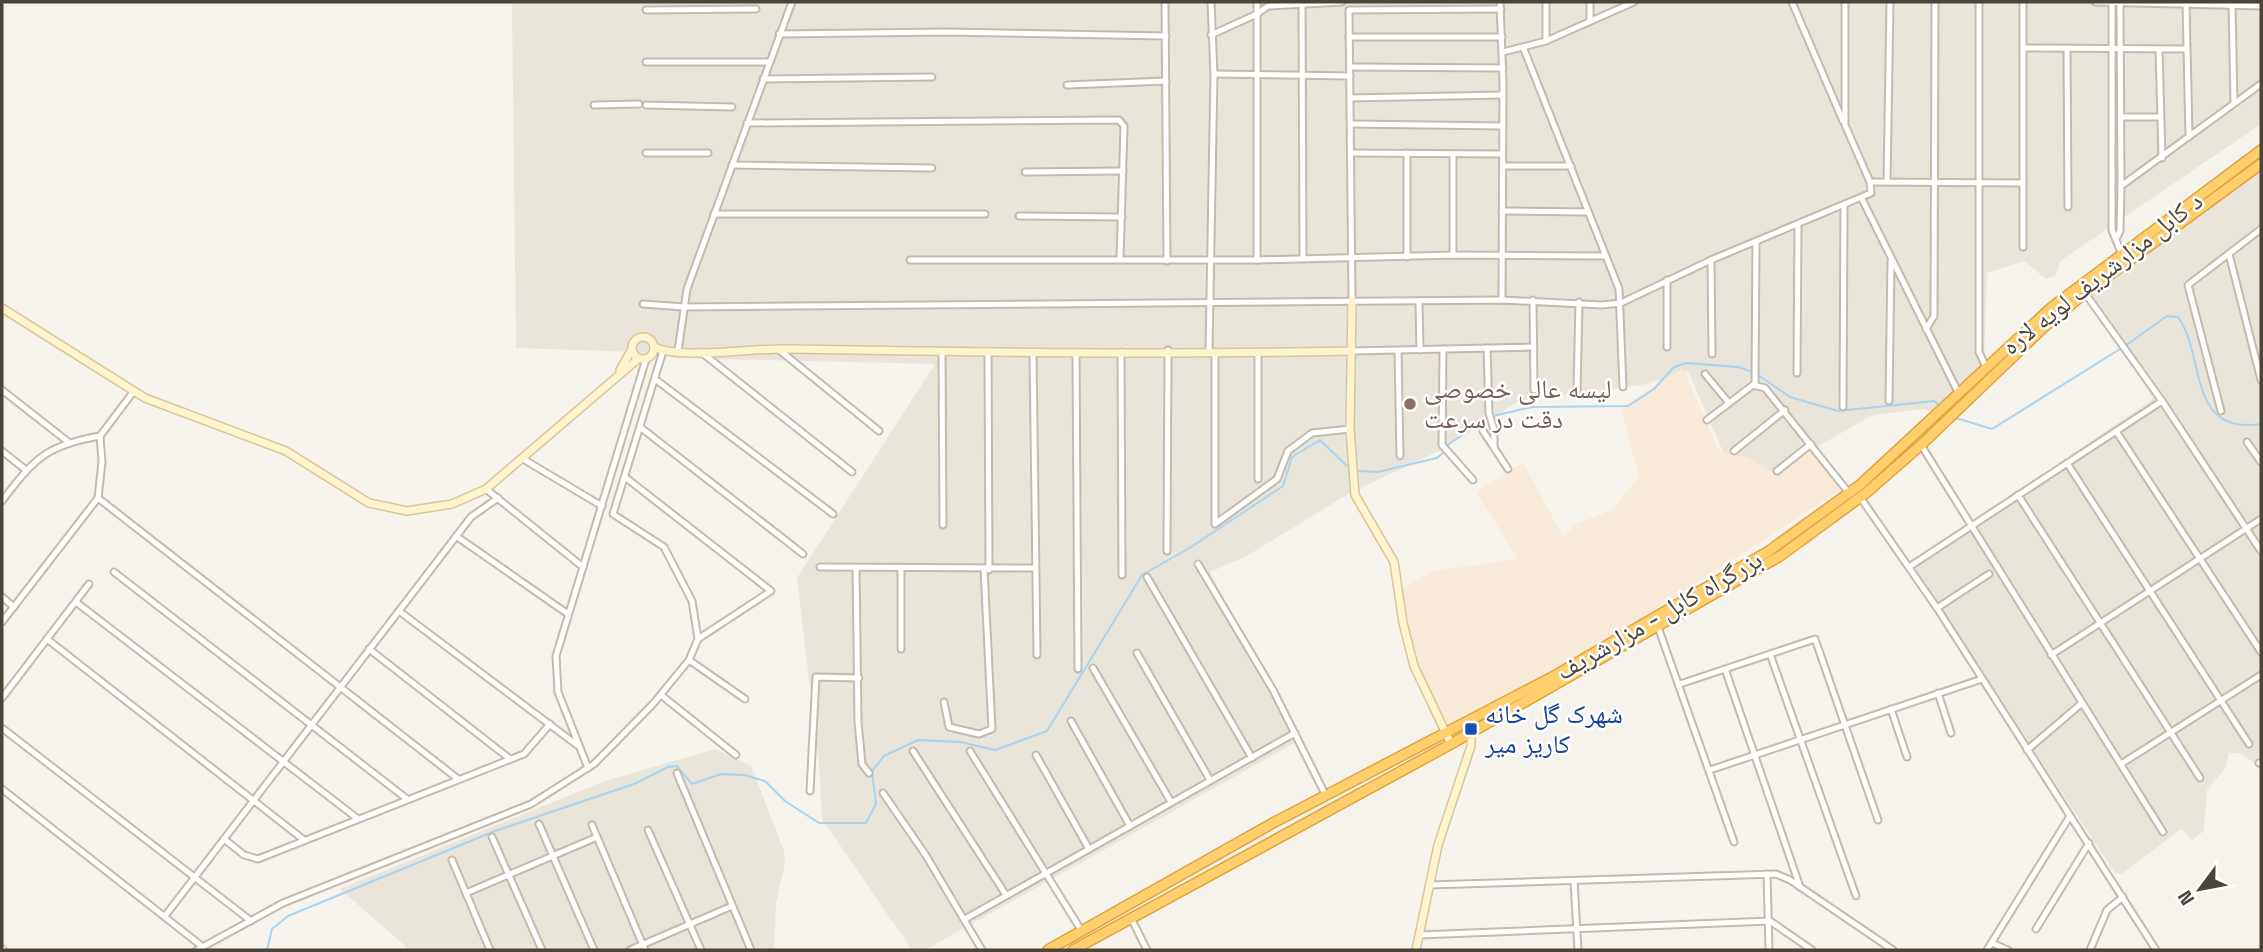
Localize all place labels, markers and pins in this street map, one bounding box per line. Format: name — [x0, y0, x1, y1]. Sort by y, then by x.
place label: لیسه عالی خصوصی دقت در سرعت — [1424, 372, 1612, 436]
marker: لیسه عالی خصوصی دقت در سرعت — [1402, 396, 1418, 412]
place label: شهرک گل خانه کاریز میر — [1484, 697, 1623, 761]
marker: شهرک گل خانه کاریز میر — [1463, 721, 1479, 737]

